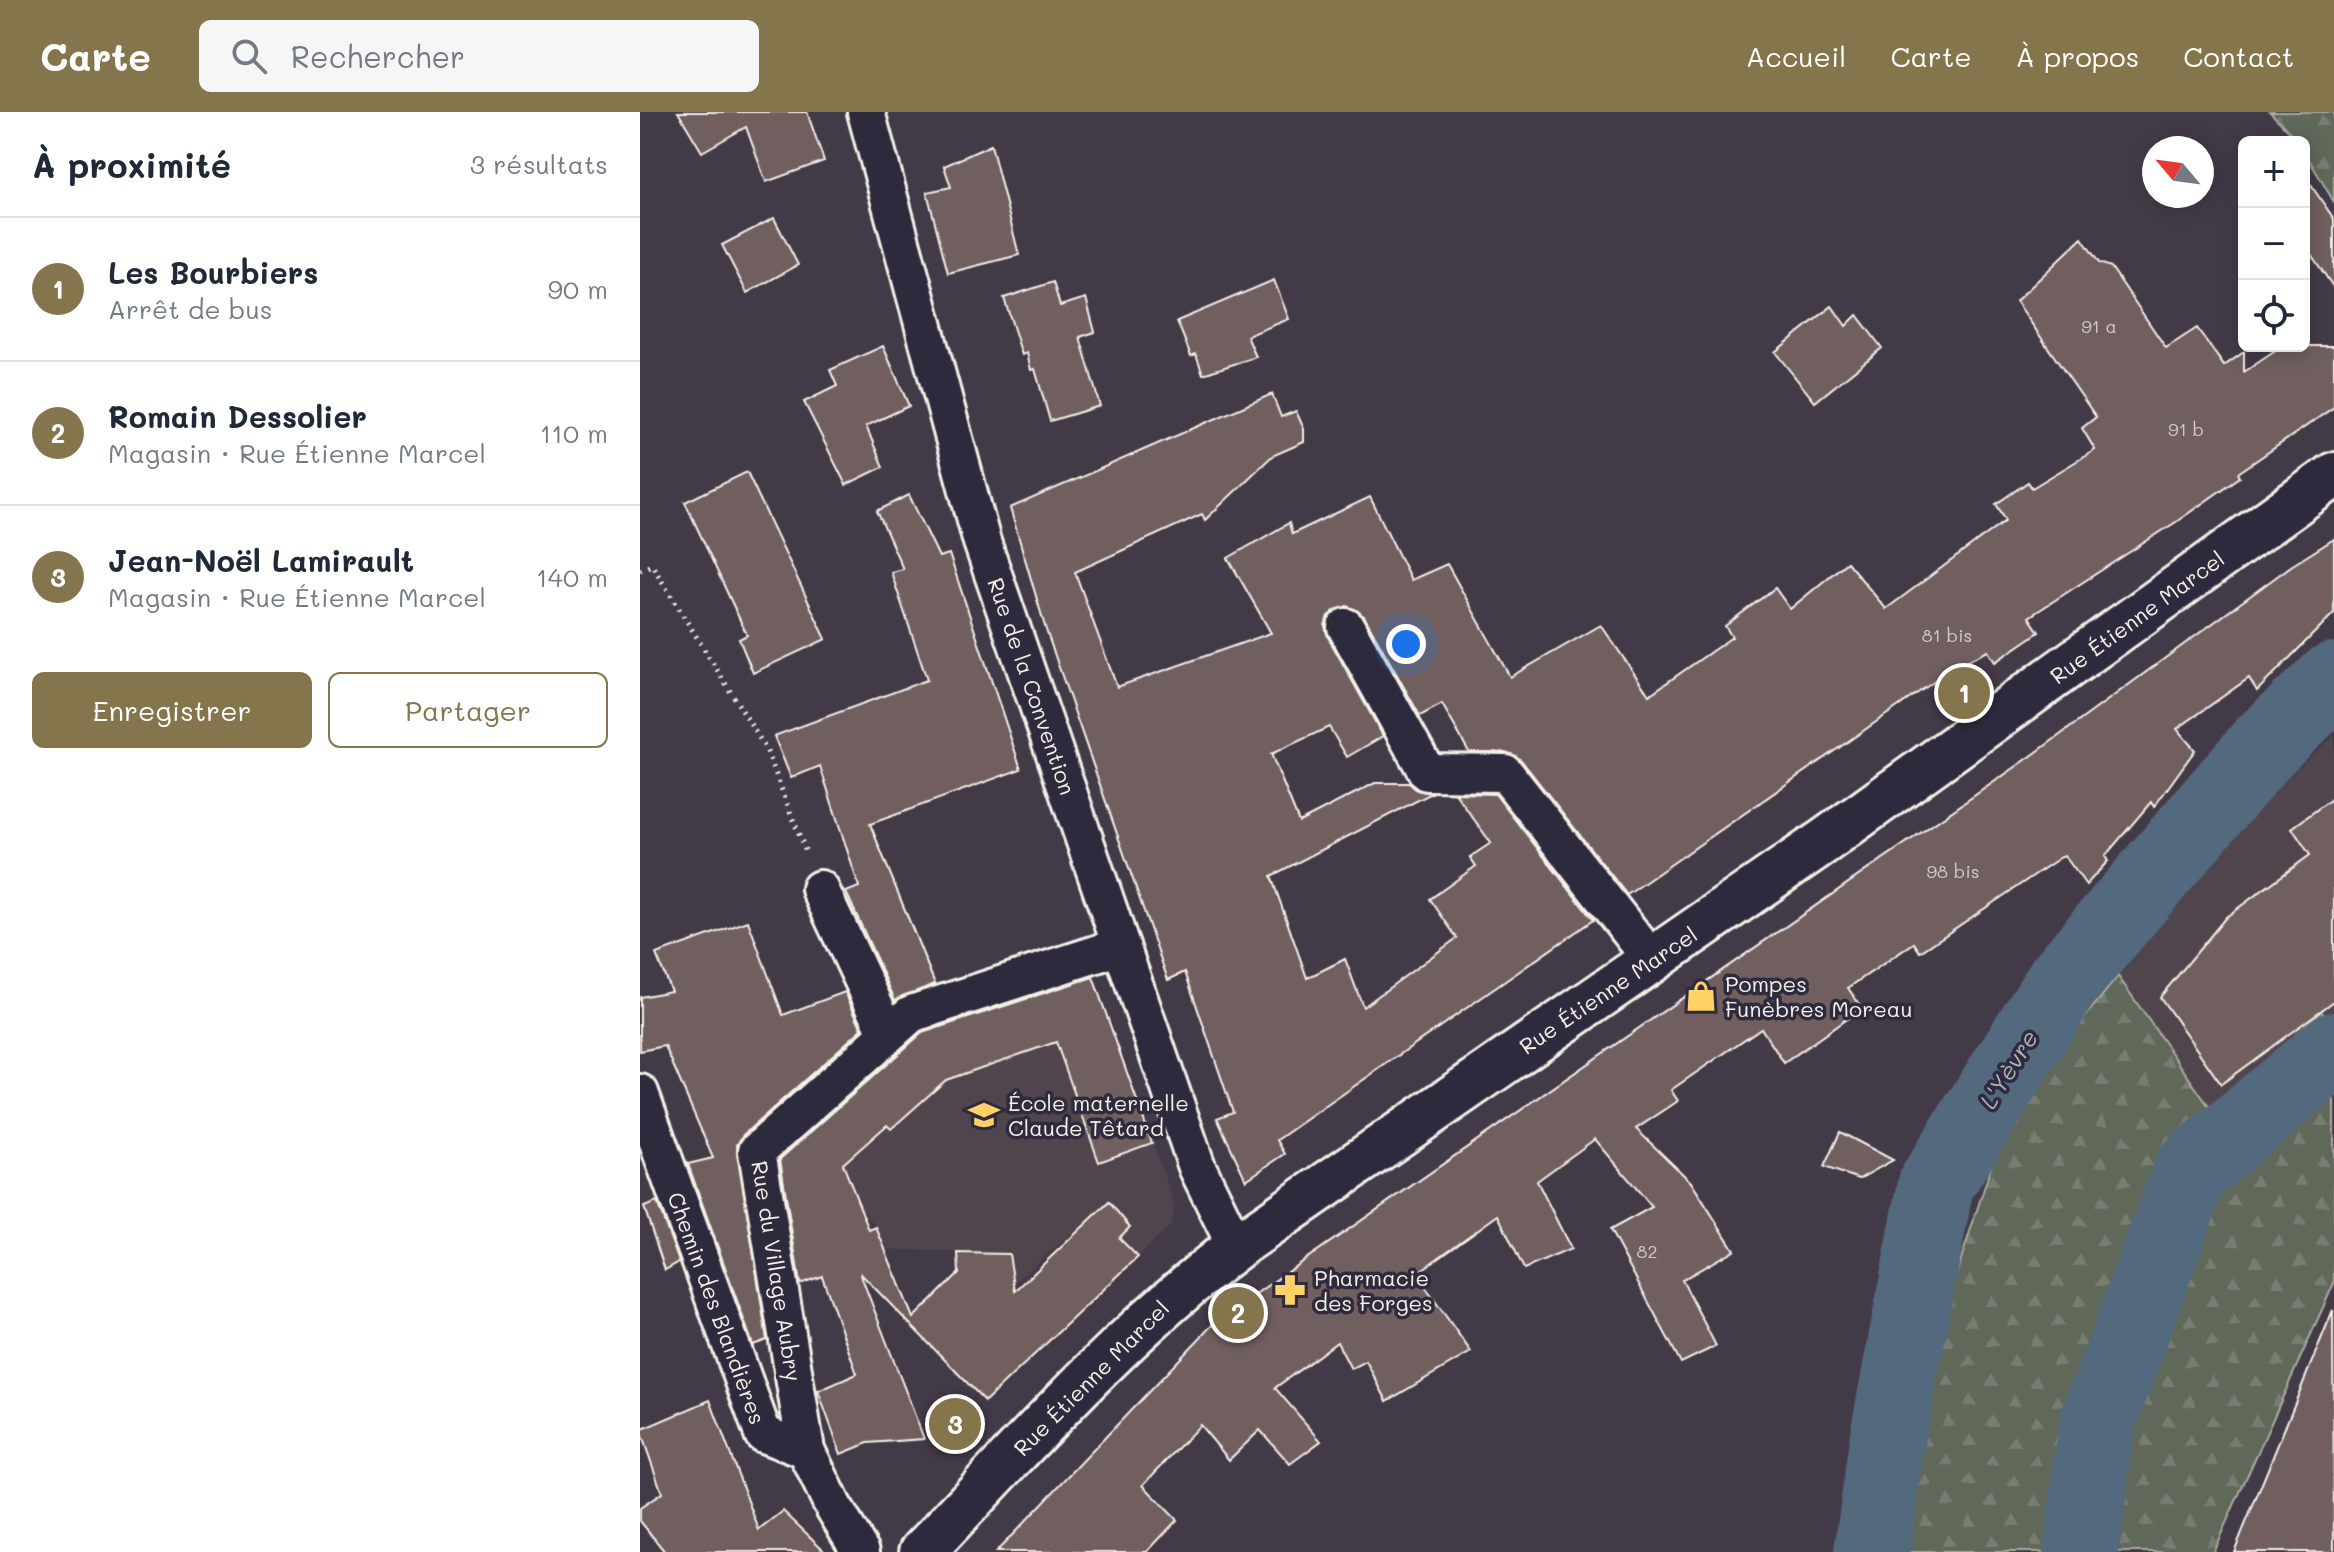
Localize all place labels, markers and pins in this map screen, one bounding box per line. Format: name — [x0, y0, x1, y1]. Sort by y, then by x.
pin: 1 — [1938, 663, 1990, 723]
place label: Pompes Funèbres Moreau — [1725, 969, 1913, 1023]
shop icon: Pompes Funèbres Moreau — [1684, 979, 1718, 1013]
place label: École maternelle Claude Têtard — [1008, 1088, 1189, 1142]
school or university icon: École maternelle Claude Têtard — [967, 1098, 1001, 1132]
place label: Pharmacie des Forges — [1314, 1263, 1433, 1317]
pharmacy icon: Pharmacie des Forges — [1273, 1273, 1307, 1307]
pin: 2 — [1212, 1283, 1264, 1343]
pin: 3 — [929, 1394, 981, 1454]

